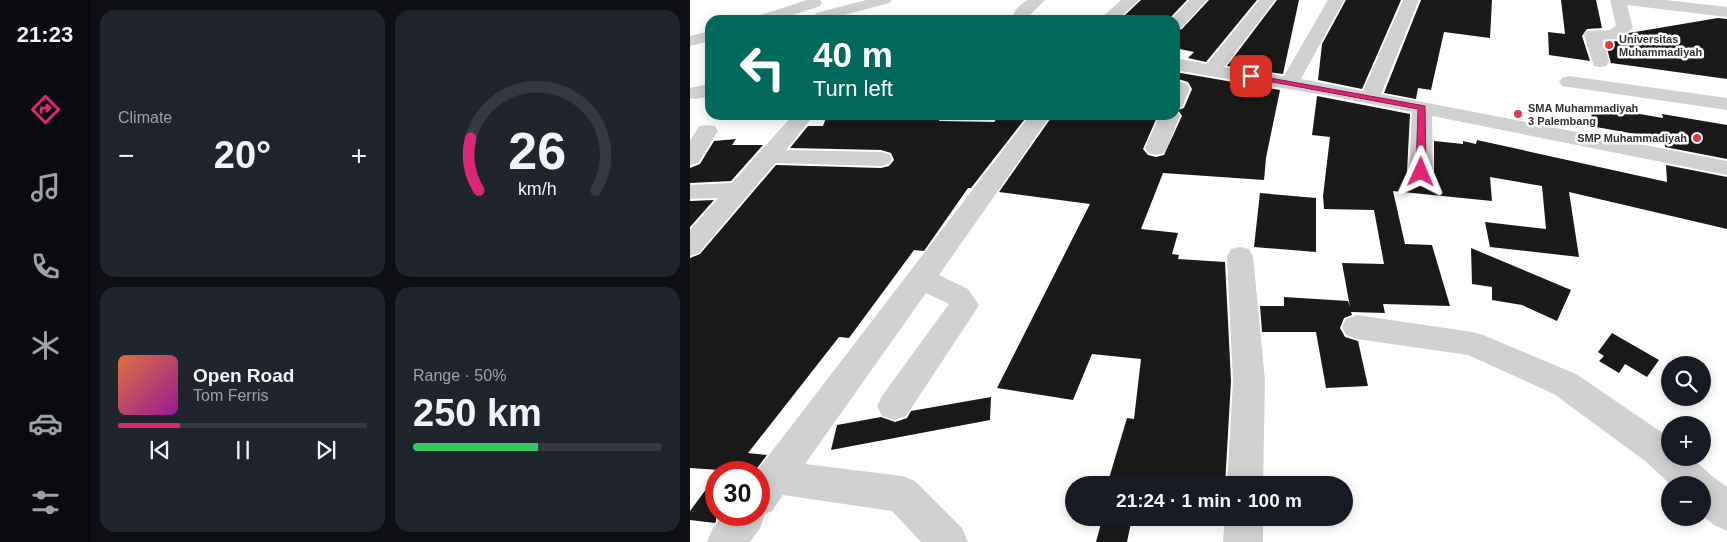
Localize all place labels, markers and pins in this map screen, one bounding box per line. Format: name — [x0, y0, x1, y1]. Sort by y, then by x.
place label: Universitas Muhammadiyah — [1619, 33, 1702, 58]
marker: Universitas Muhammadiyah — [1603, 39, 1615, 51]
pin — [1230, 55, 1272, 97]
place label: SMA Muhammadiyah 3 Palembang — [1528, 102, 1639, 127]
marker: SMA Muhammadiyah 3 Palembang — [1512, 108, 1524, 120]
place label: SMP Muhammadiyah — [1577, 132, 1687, 144]
marker: SMP Muhammadiyah — [1691, 132, 1703, 144]

